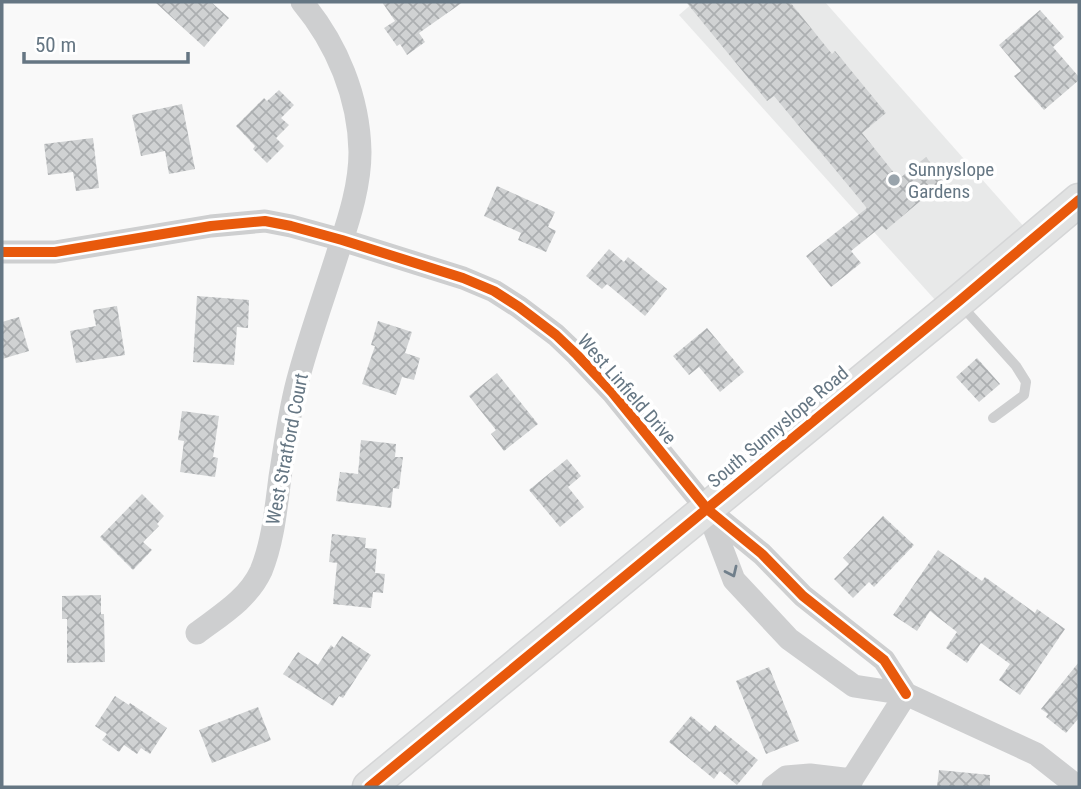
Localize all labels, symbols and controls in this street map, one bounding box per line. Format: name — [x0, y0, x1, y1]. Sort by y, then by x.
scale bar — [24, 21, 189, 65]
text: 50 m — [35, 33, 76, 57]
place label: Sunnyslope Gardens — [908, 158, 994, 203]
marker: Sunnyslope Gardens — [886, 172, 902, 188]
street label: West Linfield Drive — [573, 329, 681, 449]
street label: South Sunnyslope Road — [703, 361, 853, 493]
street label: West Stratford Court — [261, 371, 313, 527]
one-way arrow — [723, 565, 737, 577]

